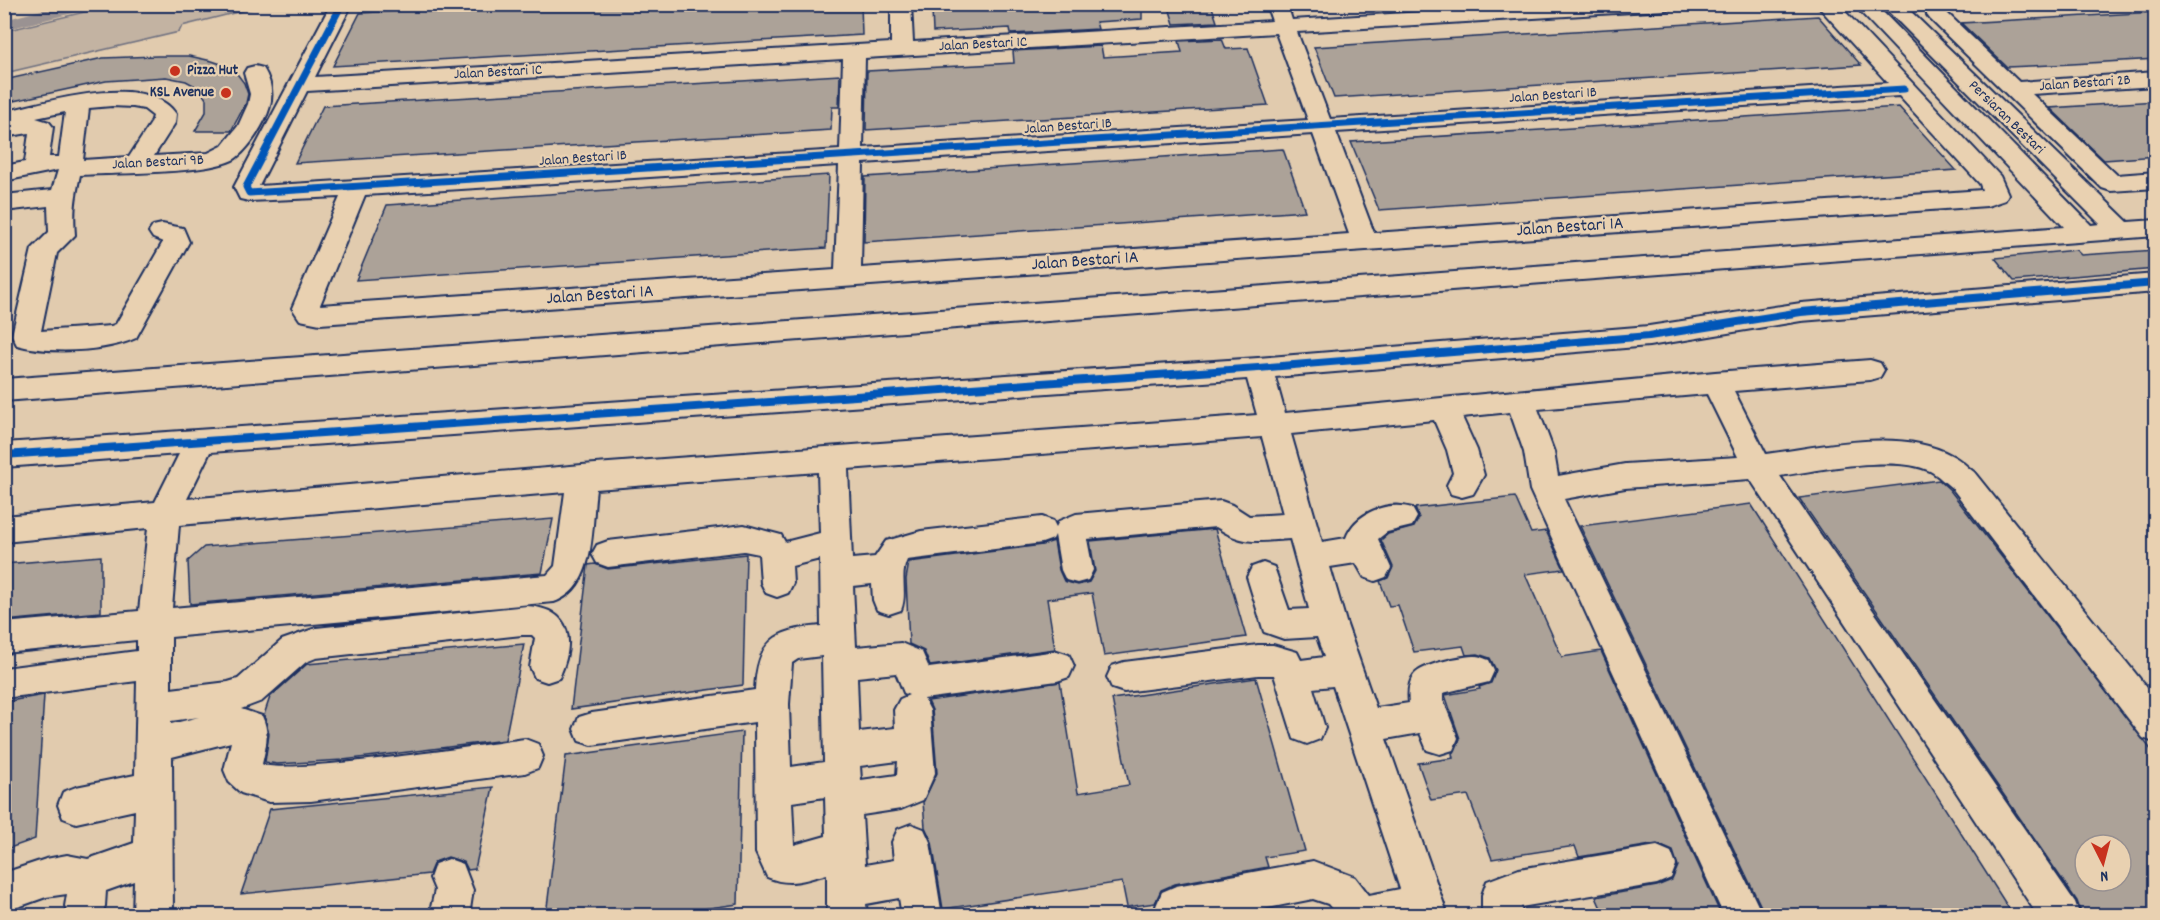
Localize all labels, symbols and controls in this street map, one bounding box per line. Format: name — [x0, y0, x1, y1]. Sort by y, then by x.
street label: Jalan Bestari 1C — [938, 32, 1028, 58]
place label: Pizza Hut — [187, 60, 239, 82]
street label: Jalan Bestari 1C — [453, 60, 543, 86]
marker: Pizza Hut — [168, 64, 182, 78]
street label: Jalan Bestari 2B — [2039, 70, 2131, 98]
street label: Persiaran Bestari — [1963, 76, 2049, 160]
place label: KSL Avenue — [150, 82, 214, 104]
street label: Jalan Bestari 1B — [1508, 82, 1598, 110]
marker: KSL Avenue — [219, 86, 233, 100]
street label: Jalan Bestari 1B — [1023, 113, 1113, 141]
street label: Jalan Bestari 1B — [538, 145, 628, 173]
street label: Jalan Bestari 9B — [112, 150, 204, 176]
street label: Jalan Bestari 1A — [1516, 212, 1624, 244]
street label: Jalan Bestari 1A — [1031, 246, 1139, 278]
street label: Jalan Bestari 1A — [546, 280, 654, 312]
north arrow — [2073, 833, 2133, 893]
text: N — [2099, 864, 2109, 887]

